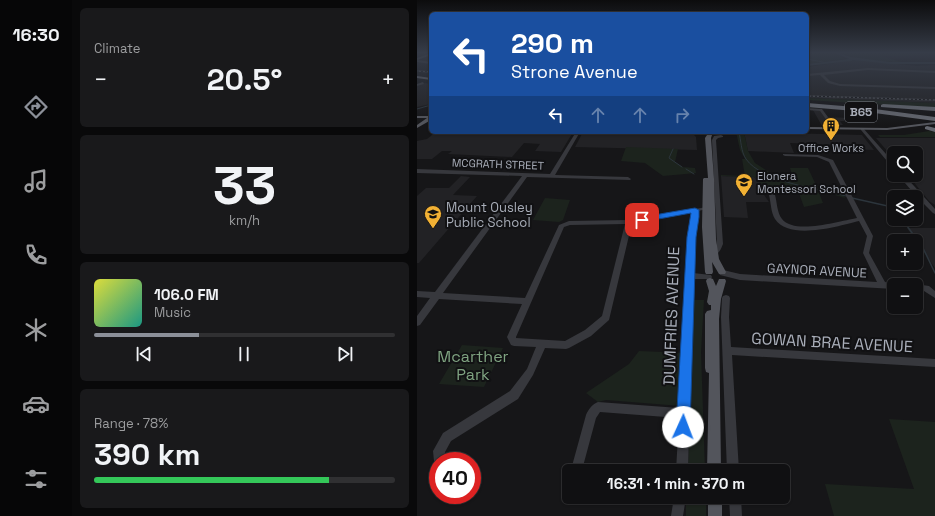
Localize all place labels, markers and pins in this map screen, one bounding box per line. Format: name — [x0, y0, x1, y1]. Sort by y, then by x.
building icon: Office Works — [821, 116, 841, 141]
place label: Office Works — [798, 141, 864, 155]
place label: Elonera Montessori School — [757, 169, 856, 196]
school or university icon: Elonera Montessori School — [734, 172, 754, 197]
place label: Mount Ousley Public School — [446, 199, 533, 231]
pin — [625, 203, 659, 237]
school or university icon: Mount Ousley Public School — [423, 204, 443, 229]

